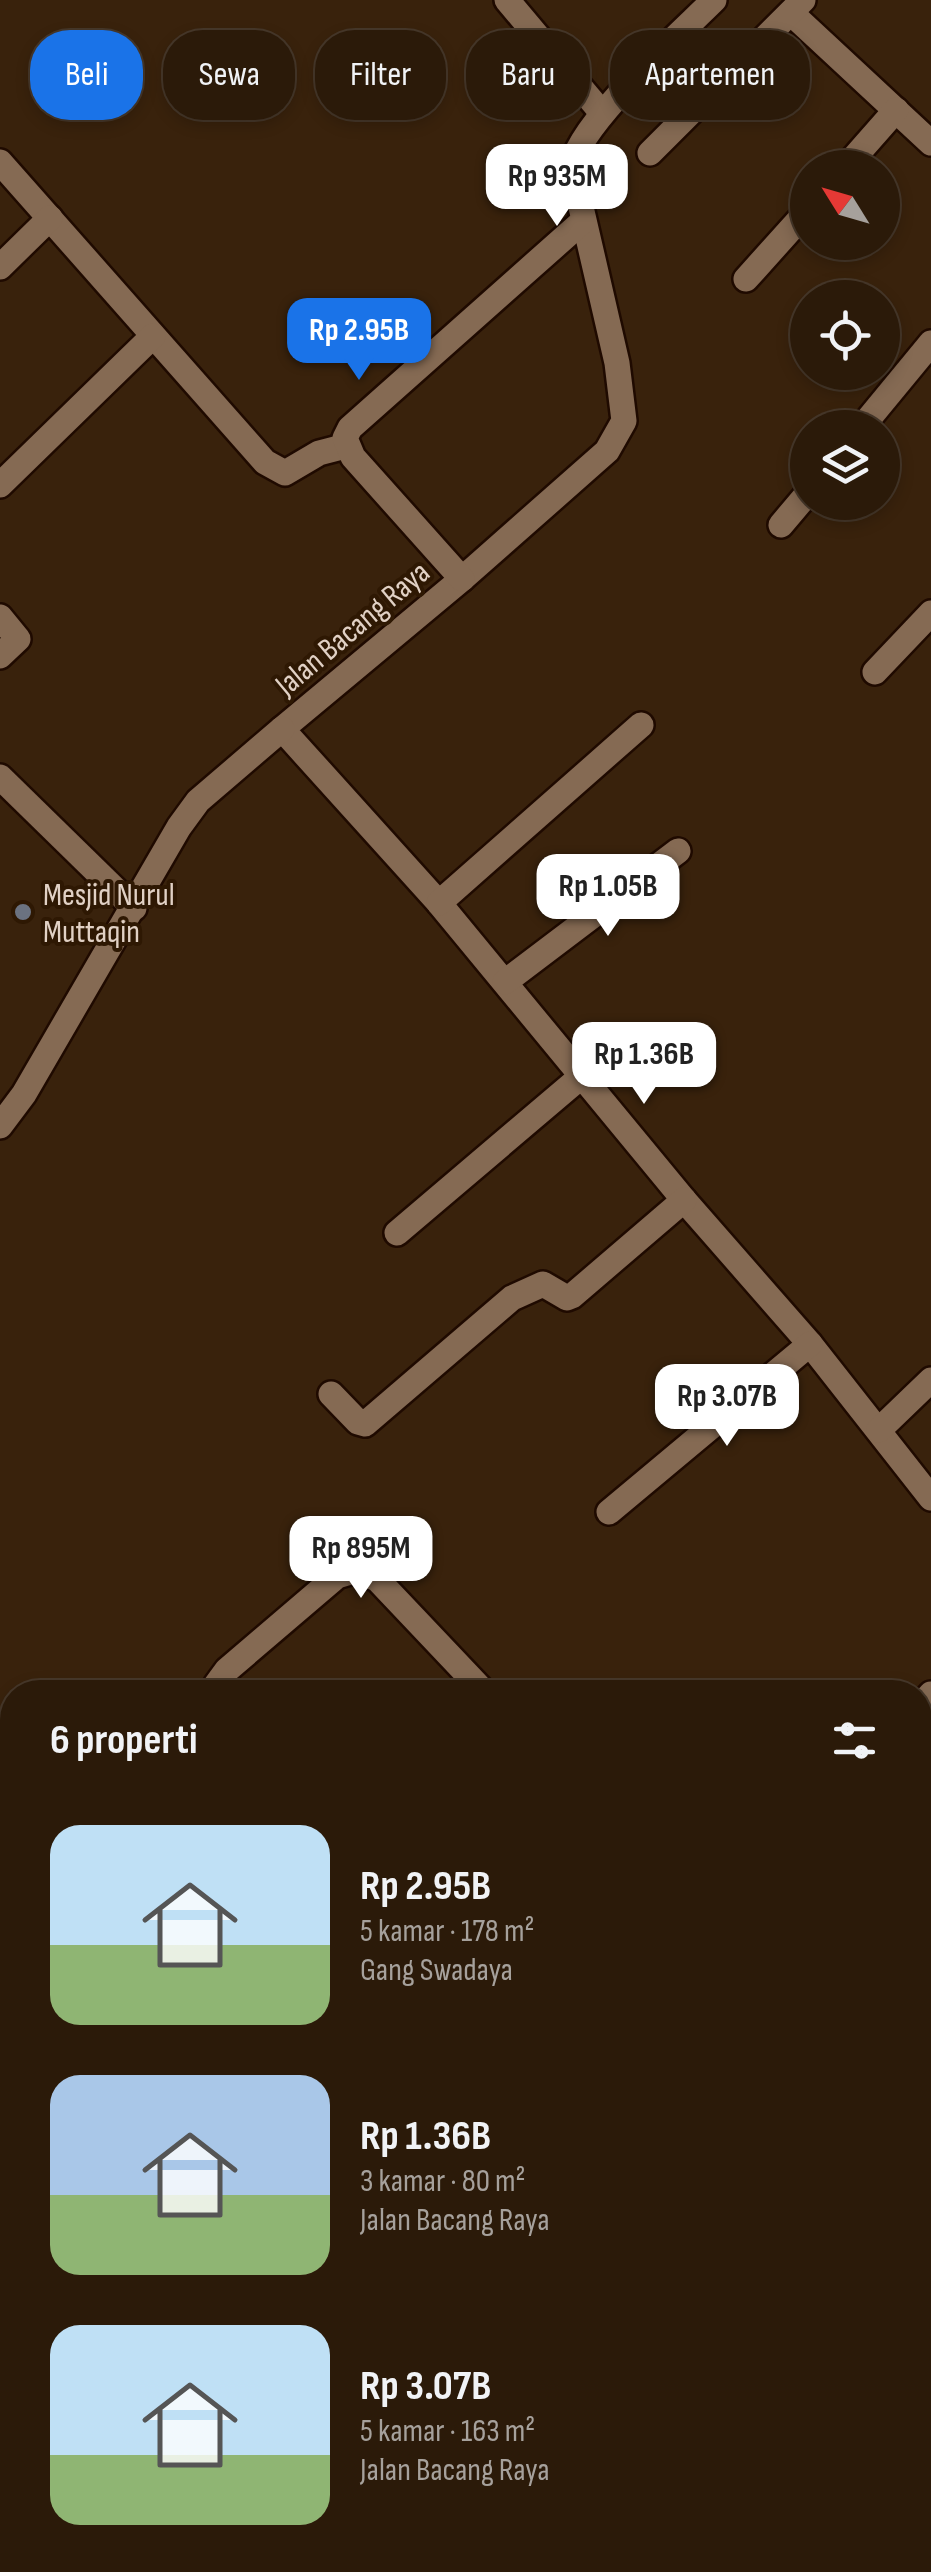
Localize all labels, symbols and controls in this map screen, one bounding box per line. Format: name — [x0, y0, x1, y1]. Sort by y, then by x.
chip: Beli — [30, 30, 143, 120]
chip: Sewa — [163, 30, 295, 120]
chip: Filter — [315, 30, 446, 120]
chip: Baru — [466, 30, 590, 120]
chip: Apartemen — [610, 30, 810, 120]
pin: Rp 935M — [465, 144, 649, 229]
north arrow — [790, 150, 900, 260]
map controls — [790, 150, 900, 520]
text: Rp 935M — [508, 157, 606, 196]
button: locate — [790, 280, 900, 390]
pin: Rp 2.95B — [256, 298, 462, 383]
text: Rp 2.95B — [309, 311, 409, 350]
button: layers — [790, 410, 900, 520]
street label: Jalan Bacang Raya — [267, 553, 438, 706]
pin: Rp 1.05B — [505, 854, 711, 939]
text: Rp 1.05B — [559, 867, 657, 906]
place label: Mesjid Nurul Muttaqin — [43, 876, 175, 952]
marker: Mesjid Nurul Muttaqin — [12, 901, 34, 923]
pin: Rp 1.36B — [541, 1022, 747, 1107]
text: Rp 1.36B — [594, 1035, 694, 1074]
pin: Rp 3.07B — [624, 1364, 830, 1449]
text: Rp 3.07B — [677, 1377, 777, 1416]
pin: Rp 895M — [269, 1516, 453, 1601]
text: Rp 895M — [311, 1529, 411, 1568]
icon: filters — [827, 1713, 882, 1768]
text: 6 properti — [50, 1715, 197, 1766]
text: Rp 2.95B — [360, 1861, 491, 1912]
icon: home — [130, 1865, 250, 1985]
text: 5 kamar · 178 m² — [360, 1912, 534, 1951]
text: Gang Swadaya — [360, 1951, 513, 1990]
text: Rp 1.36B — [360, 2111, 491, 2162]
icon: home — [130, 2115, 250, 2235]
text: 3 kamar · 80 m² — [360, 2162, 526, 2201]
text: Jalan Bacang Raya — [360, 2201, 550, 2240]
text: Rp 3.07B — [360, 2361, 491, 2412]
icon: home — [130, 2365, 250, 2485]
text: 5 kamar · 163 m² — [360, 2412, 535, 2451]
text: Jalan Bacang Raya — [360, 2451, 550, 2490]

